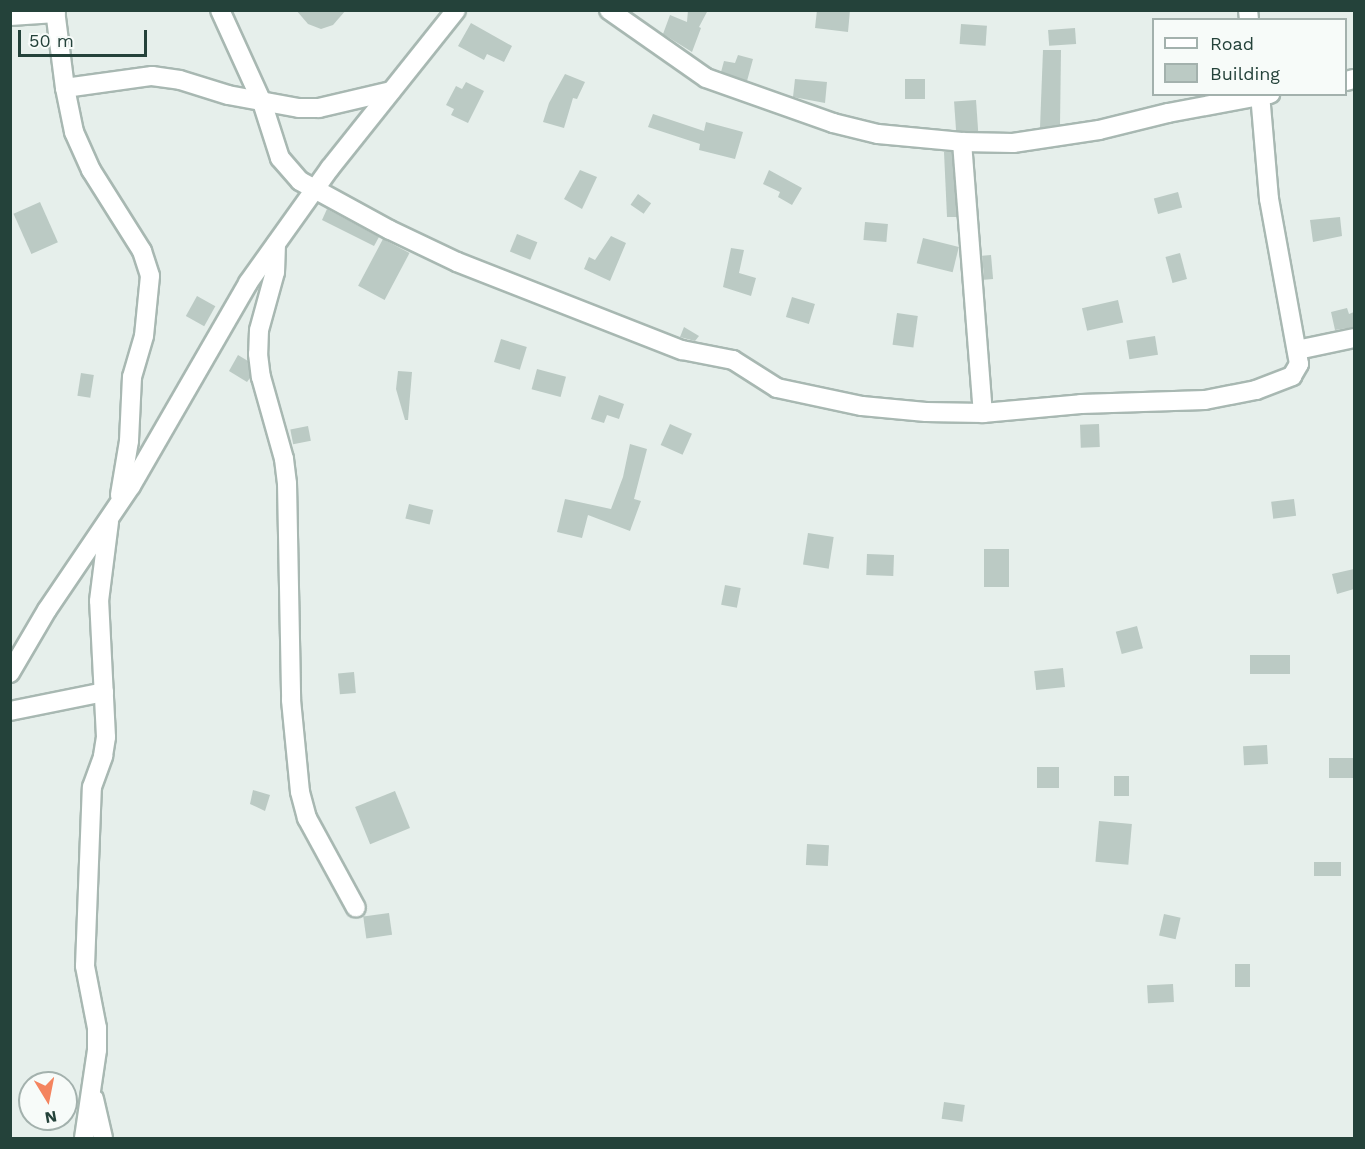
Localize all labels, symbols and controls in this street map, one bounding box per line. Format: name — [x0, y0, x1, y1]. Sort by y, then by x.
scale bar — [21, 18, 150, 56]
legend — [1152, 18, 1347, 96]
text: 50 m — [29, 30, 74, 51]
text: Road — [1210, 33, 1254, 54]
text: Building — [1210, 63, 1280, 84]
north arrow — [18, 1071, 78, 1131]
text: N — [43, 1107, 58, 1128]

